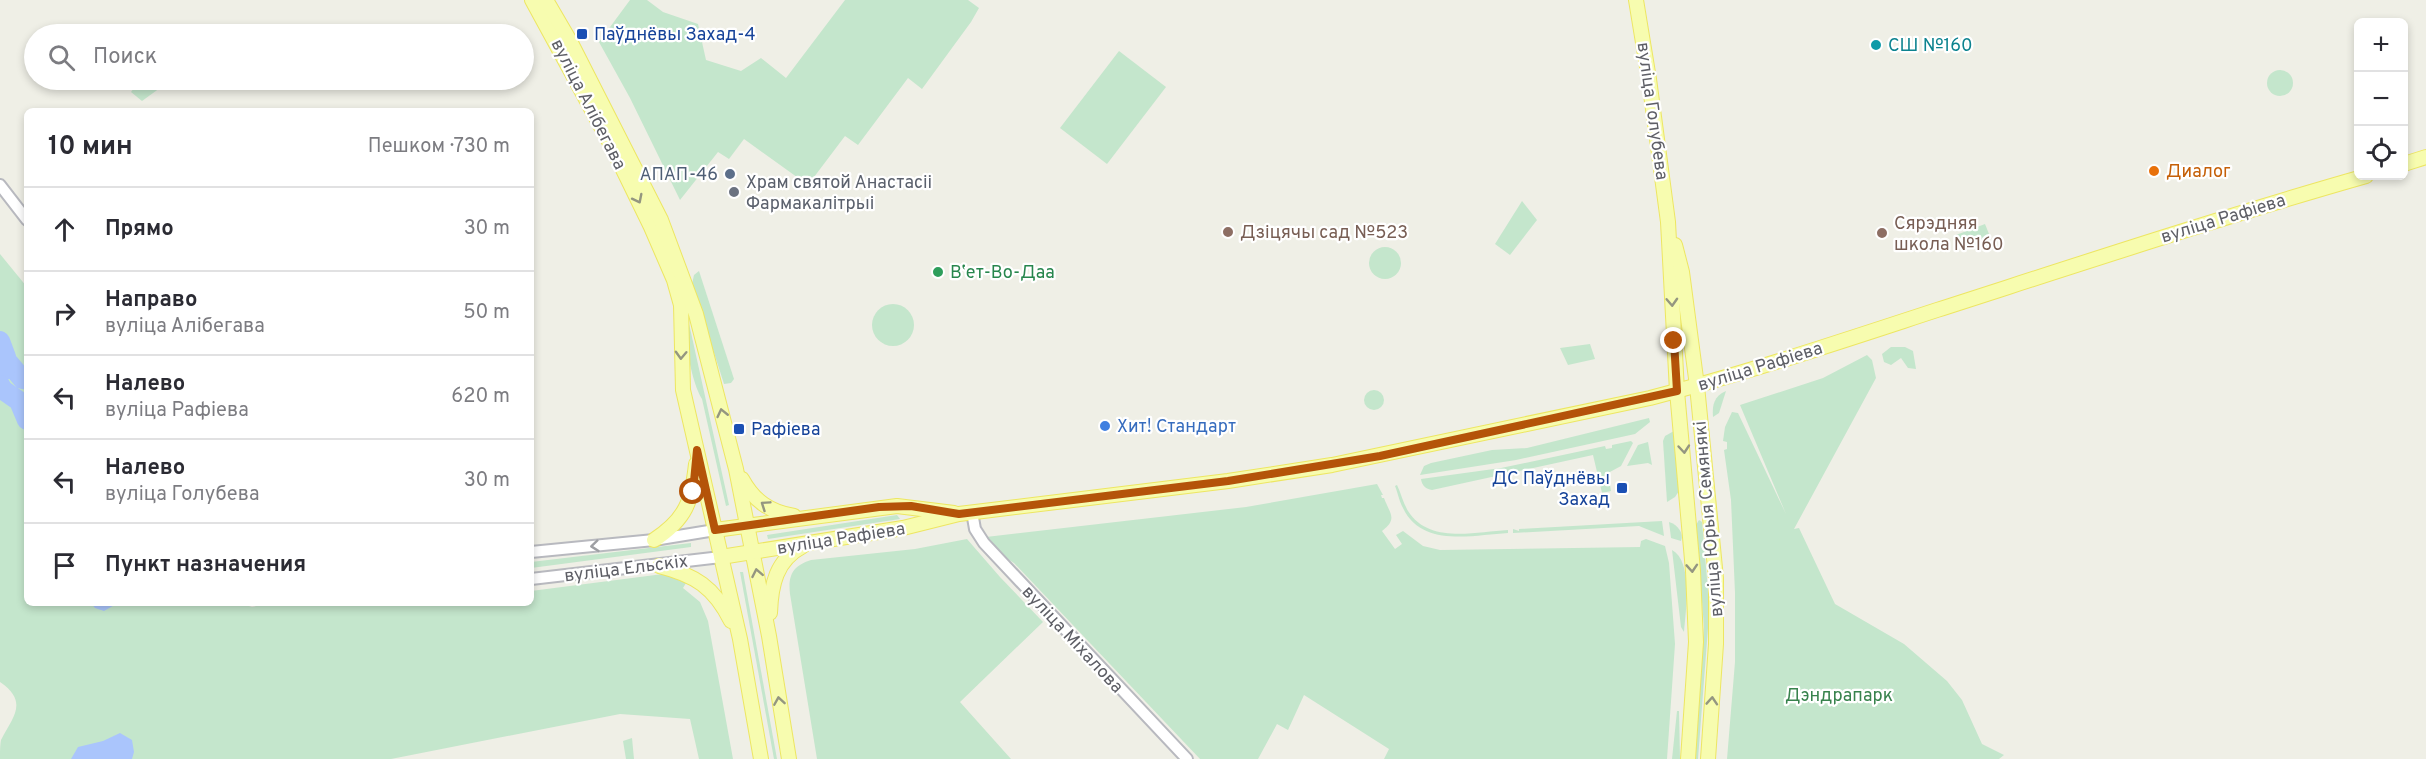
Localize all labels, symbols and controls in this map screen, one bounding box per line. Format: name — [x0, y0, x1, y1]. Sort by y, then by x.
map controls — [2354, 18, 2408, 180]
button: + — [2354, 18, 2408, 72]
search box — [24, 24, 534, 90]
place label: Паўднёвы Захад-4 — [594, 24, 756, 47]
marker: Паўднёвы Захад-4 — [575, 27, 589, 41]
street label: вуліца Алібегава — [545, 35, 631, 174]
place label: СШ №160 — [1888, 35, 1973, 58]
marker: СШ №160 — [1869, 38, 1883, 52]
icon: search — [45, 41, 78, 74]
street label: вуліца Голубева — [1630, 41, 1673, 182]
text: Поиск — [93, 44, 157, 71]
button: − — [2354, 72, 2408, 126]
button: locate — [2354, 126, 2408, 180]
text: 10 мин — [48, 131, 133, 164]
text: Пешком · 730 m — [368, 134, 510, 160]
place label: Диалог — [2166, 161, 2231, 184]
place label: АПАП-46 — [640, 164, 718, 187]
marker: Диалог — [2147, 164, 2161, 178]
marker: АПАП-46 — [723, 167, 737, 181]
place label: Храм святой Анастасіі Фармакалітрыі — [746, 172, 932, 216]
marker: Храм святой Анастасіі Фармакалітрыі — [727, 185, 741, 199]
street label: вуліца Рафіева — [2158, 190, 2289, 249]
one-way arrow — [630, 193, 642, 204]
icon: ahead — [48, 213, 81, 246]
place label: Сярэдняя школа №160 — [1894, 213, 2004, 257]
text: Прямо — [105, 216, 174, 243]
text: 30 m — [464, 216, 510, 242]
place label: Дзіцячы сад №523 — [1240, 222, 1408, 245]
marker: Дзіцячы сад №523 — [1221, 225, 1235, 239]
marker: Сярэдняя школа №160 — [1875, 226, 1889, 240]
place label: Вʼет-Во-Даа — [950, 262, 1055, 285]
marker: Вʼет-Во-Даа — [931, 265, 945, 279]
text: Направо — [105, 287, 197, 314]
icon: right — [48, 297, 81, 330]
one-way arrow — [1666, 297, 1679, 306]
text: 50 m — [463, 300, 510, 326]
text: вуліца Алібегава — [105, 314, 265, 340]
route end — [1660, 327, 1686, 353]
street label: вуліца Рафіева — [1695, 338, 1826, 397]
one-way arrow — [675, 350, 687, 359]
text: Налево — [105, 371, 185, 398]
icon: left — [48, 381, 81, 414]
text: 620 m — [451, 384, 510, 410]
text: вуліца Рафіева — [105, 398, 249, 424]
one-way arrow — [716, 408, 729, 418]
place label: Хит! Стандарт — [1117, 416, 1236, 439]
place label: Рафіева — [751, 419, 820, 442]
marker: Хит! Стандарт — [1098, 419, 1112, 433]
street label: вуліца Юрыя Семянякі — [1689, 420, 1730, 618]
marker: Рафіева — [732, 422, 746, 436]
one-way arrow — [1677, 445, 1690, 454]
text: Налево — [105, 455, 185, 482]
icon: left — [48, 465, 81, 498]
text: 30 m — [464, 468, 510, 494]
place label: ДС Паўднёвы Захад — [1492, 468, 1610, 512]
route start — [679, 478, 705, 504]
marker: ДС Паўднёвы Захад — [1615, 481, 1629, 495]
text: вуліца Голубева — [105, 482, 259, 508]
one-way arrow — [761, 501, 772, 512]
street label: вуліца Рафіева — [776, 518, 907, 561]
one-way arrow — [591, 539, 600, 552]
icon: arrive — [48, 549, 81, 582]
street label: вуліца Ельскіх — [563, 550, 689, 588]
text: Пункт назначения — [105, 552, 306, 579]
one-way arrow — [1685, 563, 1698, 572]
one-way arrow — [751, 569, 764, 579]
street label: вуліца Міхалова — [1016, 581, 1128, 699]
park label: Дэндрапарк — [1785, 685, 1893, 708]
one-way arrow — [1705, 696, 1718, 705]
one-way arrow — [774, 697, 786, 706]

